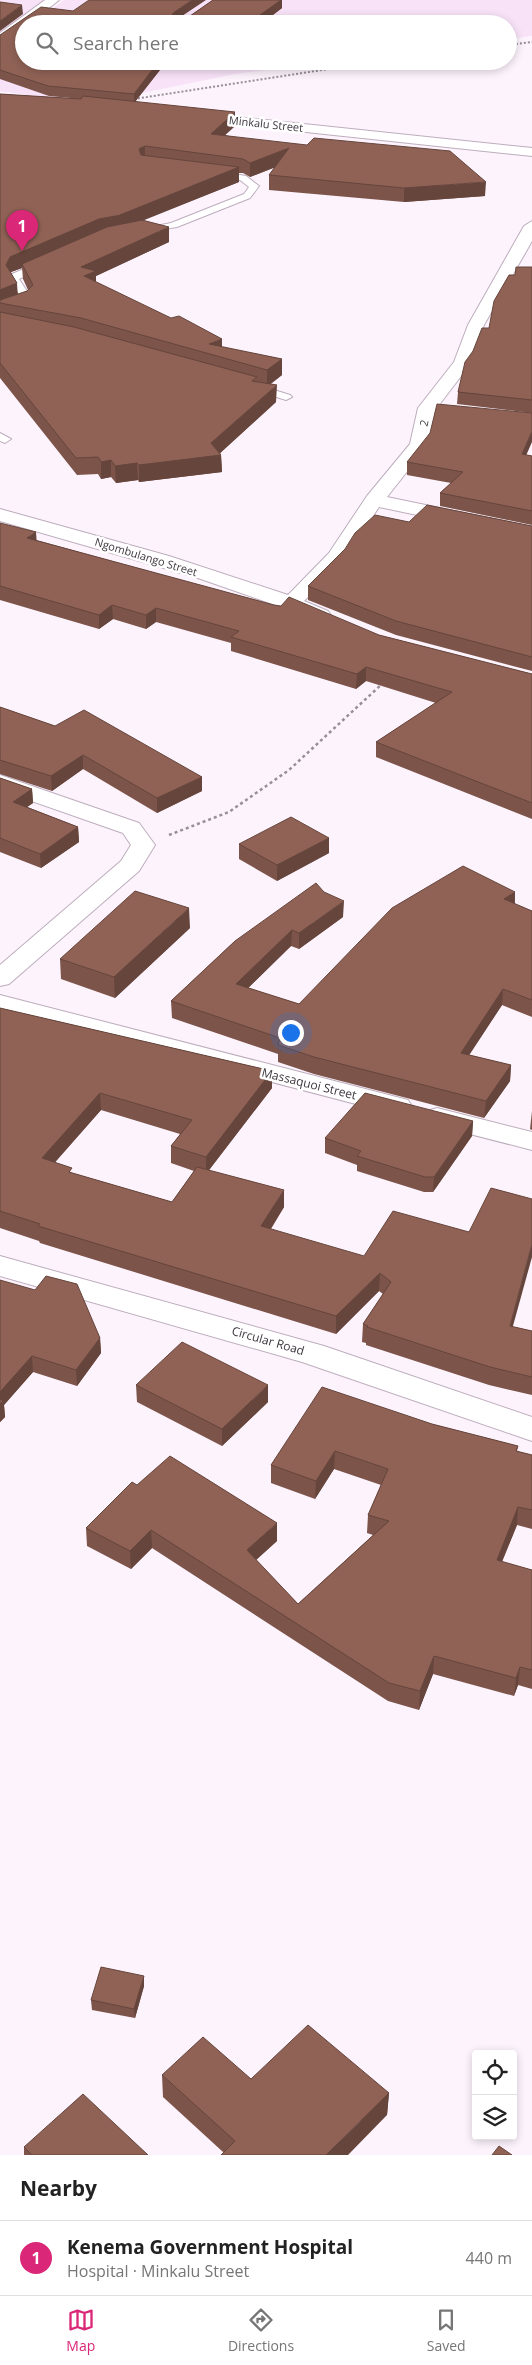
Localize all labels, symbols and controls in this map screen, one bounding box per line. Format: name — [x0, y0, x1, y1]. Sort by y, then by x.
search box — [15, 15, 517, 70]
icon: search — [33, 29, 61, 57]
text: Search here — [73, 30, 179, 56]
street label: Minkalu Street — [228, 112, 304, 135]
pin: 1 — [6, 210, 38, 251]
street label: 2 — [415, 418, 432, 428]
street label: Ngombulango Street — [93, 534, 199, 579]
your location — [278, 1020, 304, 1046]
street label: Massaquoi Street — [260, 1064, 358, 1104]
street label: Circular Road — [230, 1322, 307, 1359]
map controls — [472, 2050, 517, 2140]
button: locate — [472, 2050, 517, 2095]
button: layers — [472, 2095, 517, 2140]
text: Nearby — [20, 2174, 97, 2202]
text: Kenema Government Hospital — [67, 2234, 353, 2260]
text: 1 — [31, 2247, 41, 2269]
text: 440 m — [466, 2247, 512, 2269]
text: Hospital · Minkalu Street — [67, 2260, 249, 2282]
tab: Map — [66, 2306, 95, 2355]
tab: Directions — [228, 2306, 294, 2355]
tab: Saved — [427, 2306, 466, 2355]

